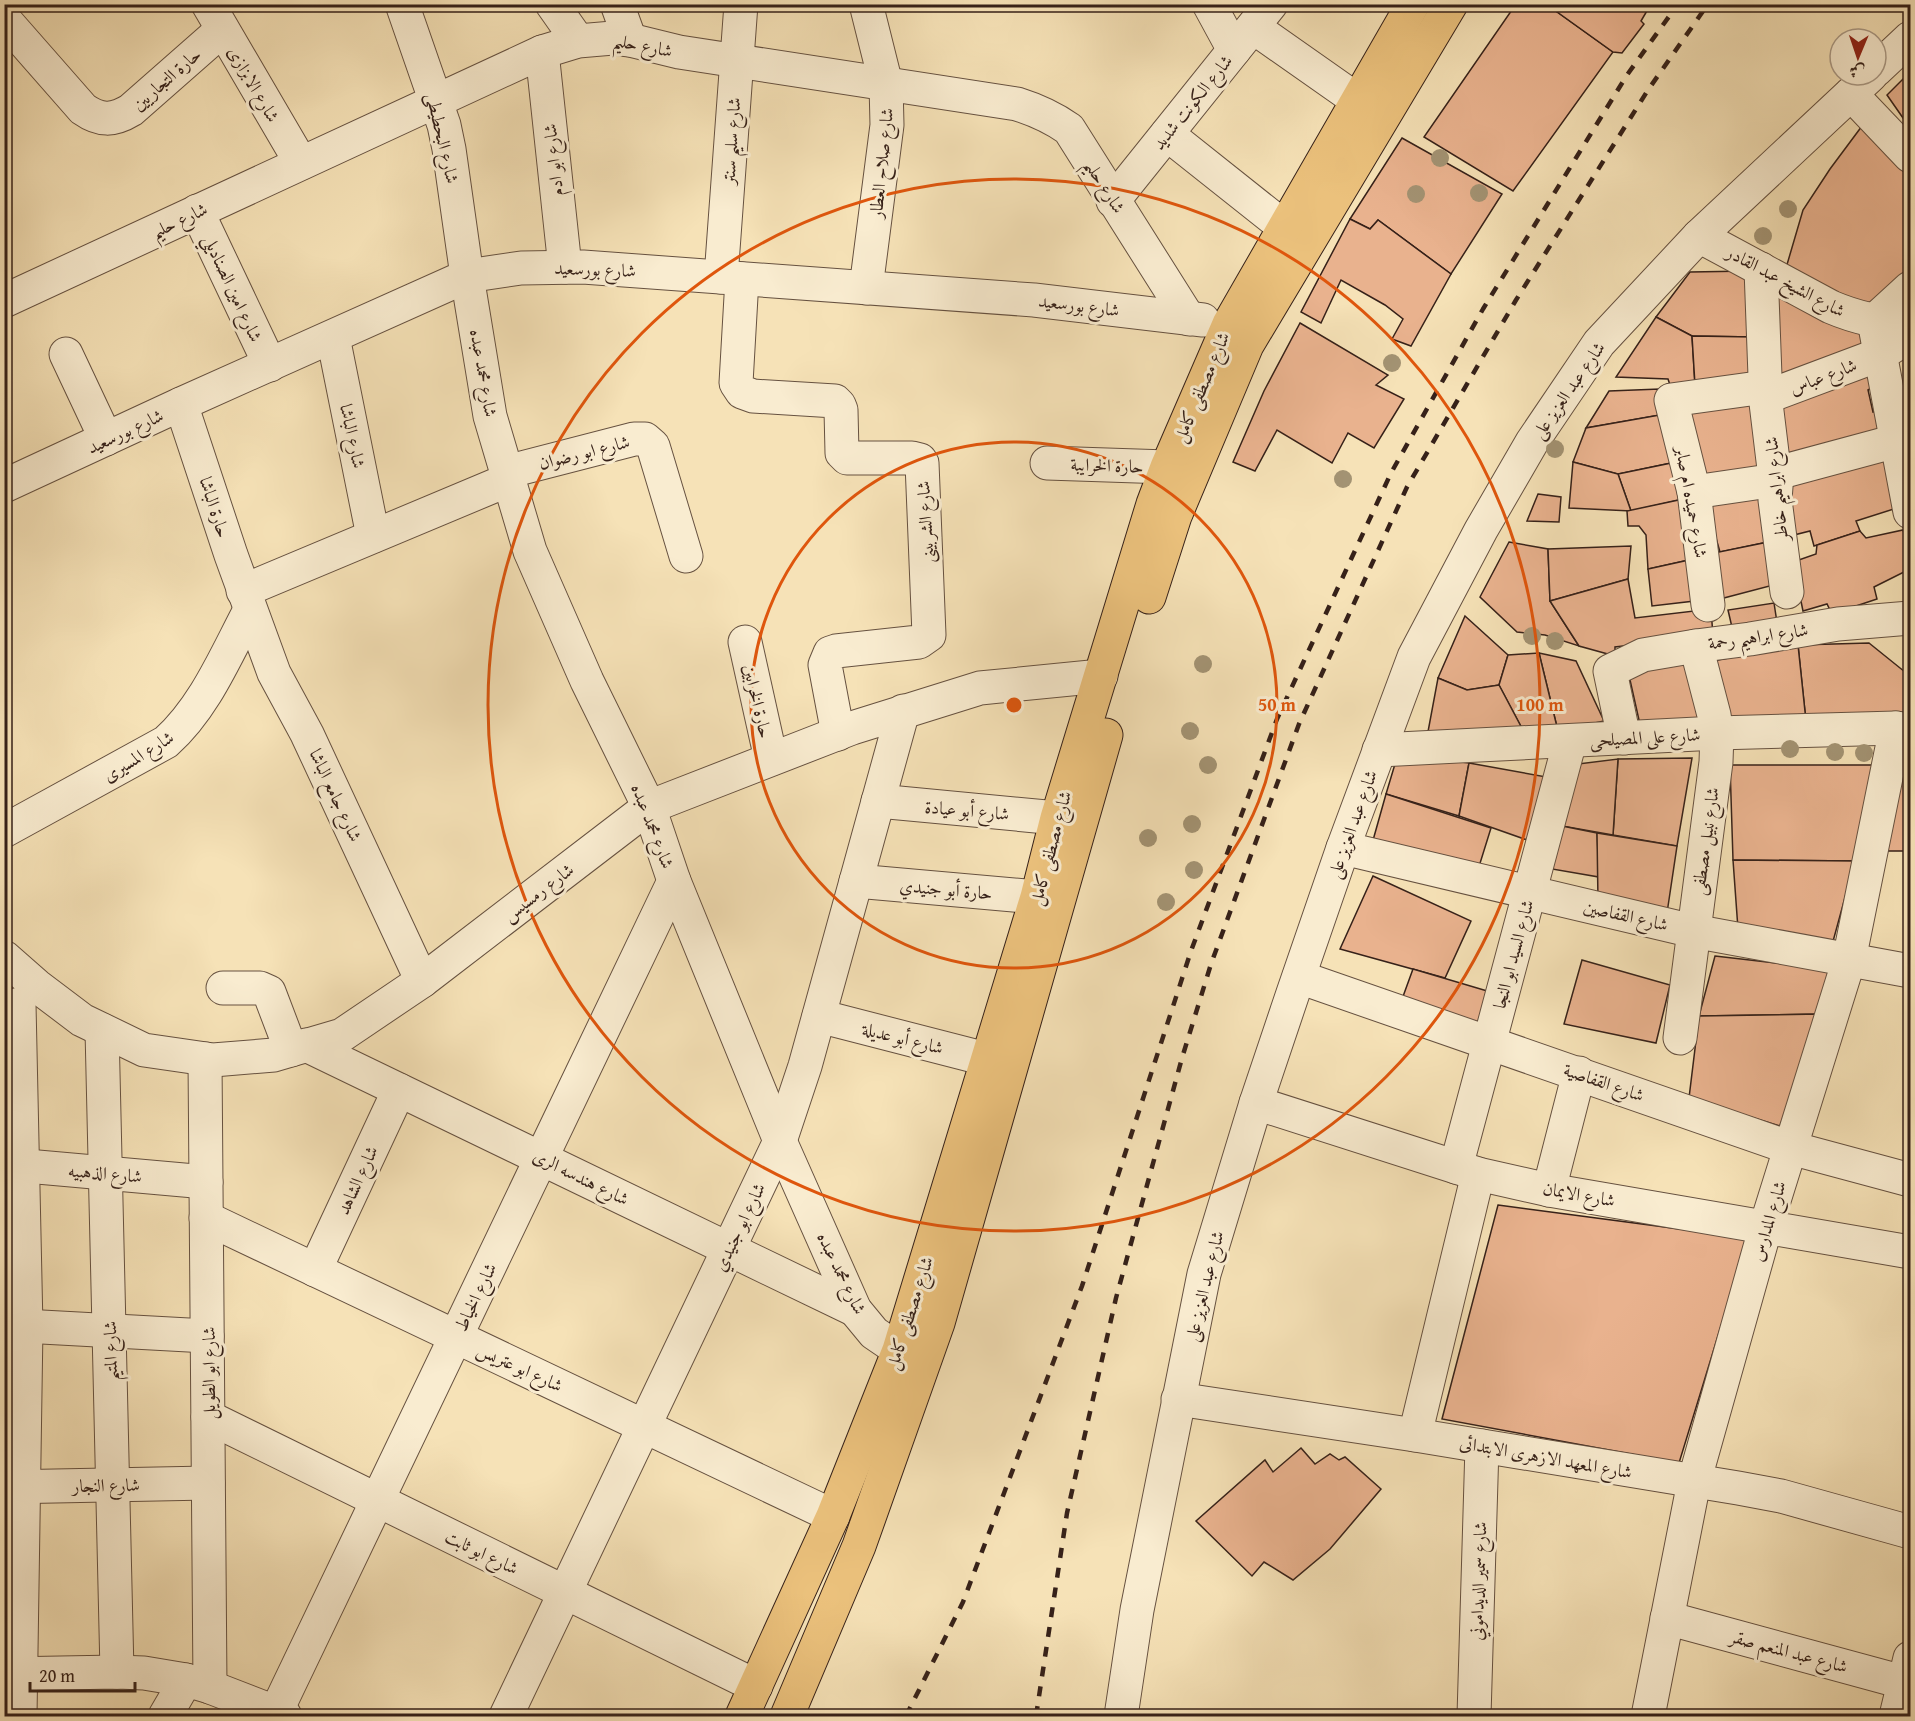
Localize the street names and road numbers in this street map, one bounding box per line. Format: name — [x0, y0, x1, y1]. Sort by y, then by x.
street label: شارع حليم — [610, 26, 675, 69]
street label: حارة التجاريين — [125, 41, 207, 117]
street label: شارع الابزازى — [220, 41, 287, 128]
street label: شارع الكونت شديد — [1145, 49, 1240, 157]
street label: شارع البحطيطى — [418, 90, 467, 187]
street label: شارع سليم سنتر — [714, 96, 753, 188]
street label: شارع صلاح العطار — [862, 106, 903, 222]
street label: شارع ابو ادم — [536, 122, 573, 198]
street label: شارع حليم — [1073, 154, 1132, 221]
street label: شارع حليم — [146, 195, 214, 249]
street label: شارع امين الصناديلي — [193, 230, 270, 348]
street label: شارع الشيخ عبد القادر — [1719, 237, 1850, 326]
street label: شارع بورسعيد — [554, 254, 636, 286]
street label: شارع بورسعيد — [1037, 287, 1121, 325]
street label: شارع محمد عبده — [461, 327, 505, 419]
street label: شارع مصطفى كامل — [1166, 327, 1238, 447]
street label: شارع عبد العزيز على — [1524, 336, 1613, 445]
street label: شارع عباس — [1785, 351, 1861, 403]
street label: شارع بورسعيد — [82, 401, 169, 462]
street label: شارع الباشا — [331, 401, 373, 471]
street label: شارع ابو رضوان — [536, 428, 633, 478]
street label: شارع ابراهيم خاطر — [1757, 435, 1800, 545]
street label: شارع حميده ام صابر — [1666, 442, 1715, 561]
street label: حارة الخرايبة — [1070, 450, 1144, 480]
street label: حارة الباشا — [192, 473, 238, 541]
street label: شارع الشربينى — [909, 480, 943, 564]
street label: شارع ابراهيم رحمة — [1706, 616, 1811, 661]
street label: حارة الخرابين — [736, 661, 780, 741]
street label: شارع على المصيلحى — [1589, 721, 1701, 755]
street label: شارع المسيرى — [97, 724, 180, 790]
street label: شارع جامع الباشا — [300, 744, 369, 847]
street label: شارع عبد العزيز على — [1320, 766, 1386, 883]
street label: شارع محمد عبده — [623, 780, 682, 873]
street label: شارع نبيل مصطفى — [1684, 785, 1728, 897]
street label: شارع مصطفى كامل — [1022, 788, 1080, 909]
street label: شارع أبو عيادة — [923, 793, 1010, 829]
street label: شارع رمسيس — [497, 856, 581, 929]
street label: حارة أبو جنيدي — [898, 871, 994, 909]
street label: شارع القفاصين — [1580, 892, 1671, 940]
street label: شارع السيد ابو النجا — [1485, 896, 1542, 1012]
street label: شارع أبو عديلة — [858, 1015, 946, 1063]
street label: شارع القفاصية — [1559, 1056, 1648, 1110]
street label: شارع الشاهد — [329, 1141, 387, 1220]
street label: شارع هندسه الرى — [527, 1142, 634, 1214]
street label: شارع الذهبيه — [67, 1156, 143, 1192]
street label: شارع الايمان — [1540, 1174, 1617, 1216]
street label: شارع المدارس — [1743, 1177, 1795, 1265]
street label: شارع ابو جنيدي — [706, 1178, 774, 1277]
street label: شارع محمد عبده — [809, 1227, 874, 1320]
street label: شارع عبد العزيز على — [1177, 1228, 1233, 1345]
street label: شارع مصطفى كامل — [878, 1253, 942, 1374]
street label: شارع الخياط — [447, 1258, 505, 1337]
street label: شارع المتيم — [96, 1321, 129, 1381]
street label: شارع ابو الطويل — [195, 1326, 224, 1420]
street label: شارع ابو عتريس — [472, 1335, 568, 1401]
street label: شارع المعهد الازهرى الابتدائى — [1457, 1429, 1634, 1487]
street label: شارع النجار — [70, 1471, 140, 1501]
street label: شارع سمير الديداموني — [1462, 1521, 1496, 1641]
street label: شارع ابو ثابت — [440, 1523, 523, 1583]
street label: شارع عبد المنعم صقر — [1724, 1622, 1851, 1684]

